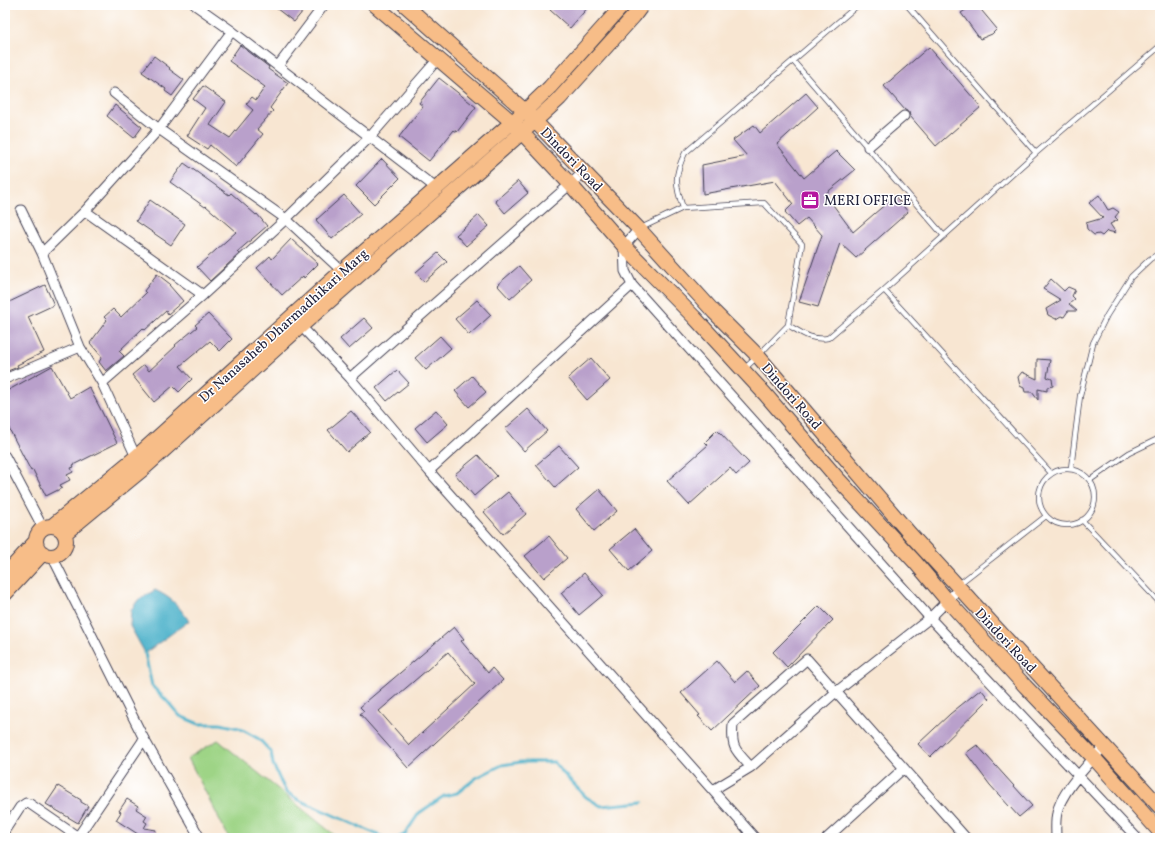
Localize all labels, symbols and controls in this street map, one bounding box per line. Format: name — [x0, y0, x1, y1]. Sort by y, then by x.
street label: Dindori Road — [535, 124, 607, 196]
office icon: MERI OFFICE — [799, 189, 821, 211]
place label: MERI OFFICE — [824, 192, 911, 211]
street label: Dr Nanasaheb Dharmadhikari Marg — [195, 245, 373, 407]
street label: Dindori Road — [757, 360, 825, 434]
street label: Dindori Road — [970, 604, 1040, 678]

